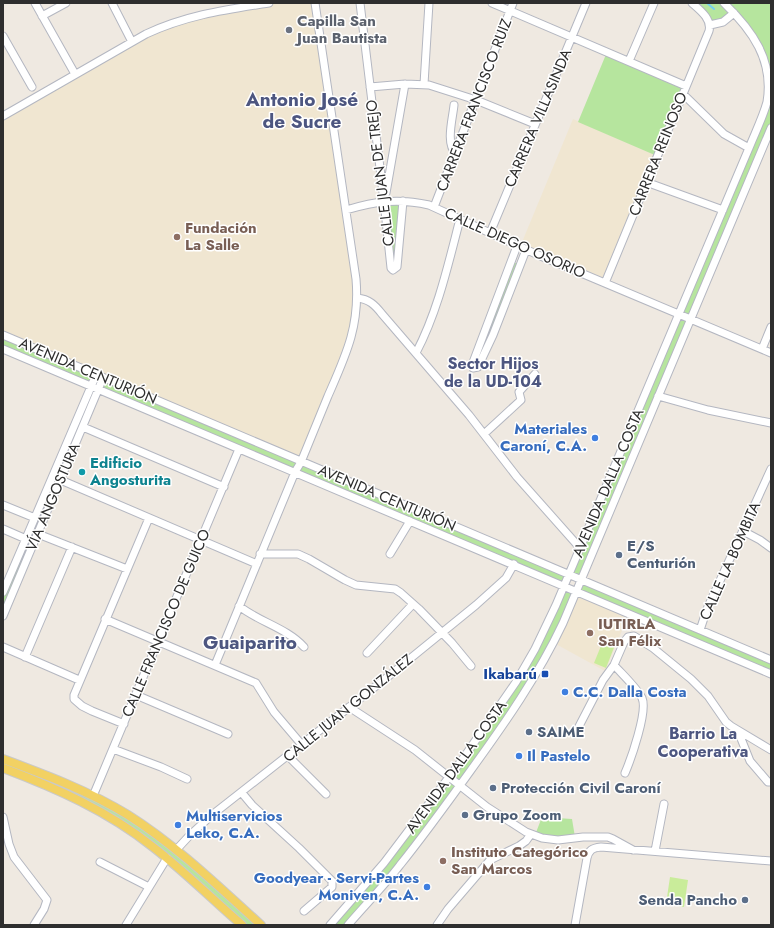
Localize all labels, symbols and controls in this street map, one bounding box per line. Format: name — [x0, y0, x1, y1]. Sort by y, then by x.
place label: Capilla San Juan Bautista — [294, 10, 387, 49]
street label: CARRERA FRANCISCO RUIZ — [431, 15, 517, 195]
marker: Capilla San Juan Bautista — [284, 25, 294, 35]
street label: CARRERA VILLASINDA — [499, 45, 577, 191]
district label: Antonio José de Sucre — [245, 86, 358, 135]
street label: CARRERA REINOSO — [623, 89, 693, 219]
street label: CALLE JUAN DE TREJO — [360, 98, 400, 247]
street label: CALLE DIEGO OSORIO — [441, 202, 589, 284]
place label: Fundación La Salle — [185, 217, 257, 256]
marker: Fundación La Salle — [172, 232, 182, 242]
street label: AVENIDA CENTURIÓN — [16, 332, 160, 410]
district label: Sector Hijos de la UD-104 — [444, 352, 542, 393]
street label: AVENIDA DALLA COSTA — [567, 405, 649, 561]
place label: Materiales Caroní, C.A. — [500, 418, 587, 457]
marker: Materiales Caroní, C.A. — [590, 433, 600, 443]
street label: VÍA ANGOSTURA — [20, 439, 86, 555]
place label: Edificio Angosturita — [89, 452, 171, 491]
street label: AVENIDA CENTURIÓN — [315, 459, 459, 537]
marker: Edificio Angosturita — [77, 467, 87, 477]
street label: CALLE LA BOMBITA — [694, 498, 766, 624]
street label: CALLE FRANCISCO DE GUICO — [116, 526, 216, 720]
place label: E/S Centurión — [627, 535, 696, 574]
marker: E/S Centurión — [614, 550, 624, 560]
place label: IUTIRLA San Félix — [598, 613, 661, 652]
marker: IUTIRLA San Félix — [585, 628, 595, 638]
district label: Guaiparito — [203, 629, 297, 656]
street label: CALLE JUAN GONZÁLEZ — [278, 649, 418, 767]
place label: Ikabarú — [483, 663, 537, 685]
marker: Ikabarú — [540, 669, 550, 679]
place label: C.C. Dalla Costa — [573, 681, 687, 703]
marker: C.C. Dalla Costa — [560, 687, 570, 697]
street label: AVENIDA DALLA COSTA — [400, 696, 512, 838]
place label: SAIME — [537, 721, 585, 743]
district label: Barrio La Cooperativa — [658, 722, 748, 763]
marker: SAIME — [524, 727, 534, 737]
place label: Il Pastelo — [527, 745, 591, 767]
marker: Il Pastelo — [514, 751, 524, 761]
place label: Protección Civil Caroní — [501, 777, 661, 799]
marker: Protección Civil Caroní — [488, 783, 498, 793]
place label: Grupo Zoom — [473, 804, 561, 826]
place label: Multiservicios Leko, C.A. — [186, 805, 282, 844]
marker: Grupo Zoom — [460, 810, 470, 820]
marker: Multiservicios Leko, C.A. — [173, 820, 183, 830]
place label: Instituto Categórico San Marcos — [451, 841, 588, 880]
marker: Instituto Categórico San Marcos — [438, 856, 448, 866]
place label: Goodyear - Servi-Partes Moniven, C.A. — [254, 867, 419, 906]
marker: Goodyear - Servi-Partes Moniven, C.A. — [422, 882, 432, 892]
place label: Senda Pancho — [638, 889, 737, 911]
marker: Senda Pancho — [740, 895, 750, 905]

